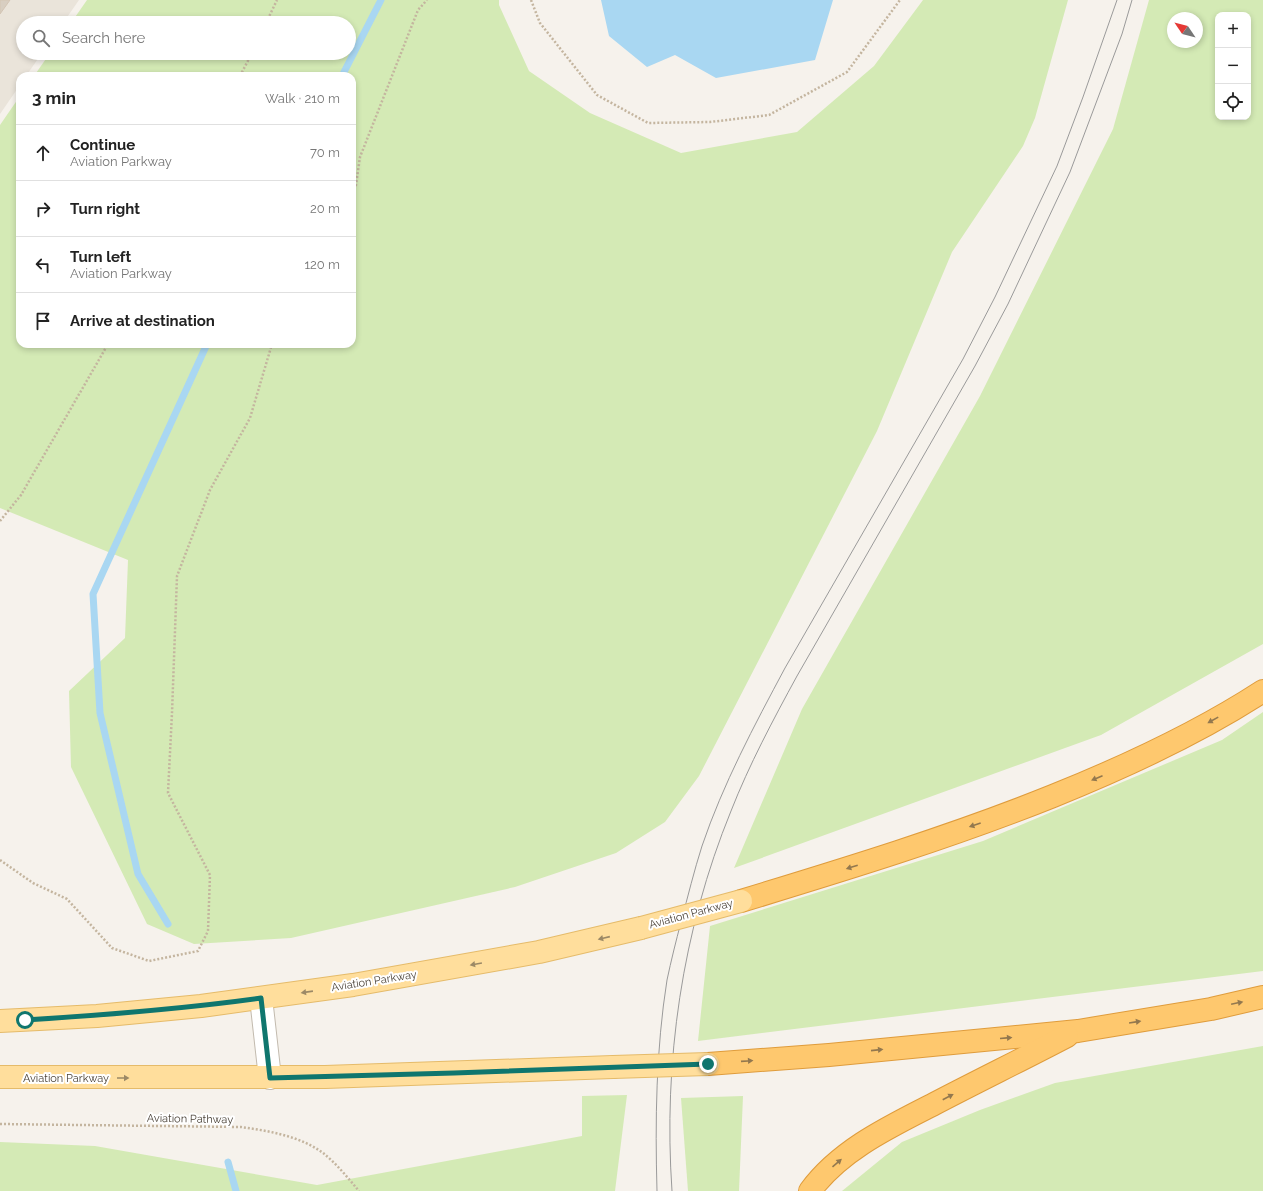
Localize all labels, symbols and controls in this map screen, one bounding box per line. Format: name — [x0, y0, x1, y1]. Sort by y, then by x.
north arrow — [1167, 12, 1203, 48]
map controls — [1215, 12, 1251, 120]
button: + — [1215, 12, 1251, 48]
search box — [16, 16, 356, 60]
icon: search — [30, 27, 52, 49]
text: Search here — [62, 29, 145, 47]
button: − — [1215, 48, 1251, 84]
button: locate — [1215, 84, 1251, 120]
text: 3 min — [32, 88, 76, 108]
text: Walk · 210 m — [265, 91, 340, 106]
text: Continue — [70, 136, 135, 154]
icon: ahead — [32, 142, 54, 164]
text: 70 m — [310, 145, 340, 160]
text: Aviation Parkway — [70, 154, 172, 169]
icon: right — [32, 198, 54, 220]
text: Turn right — [70, 200, 140, 218]
text: 20 m — [310, 201, 340, 216]
text: Turn left — [70, 248, 131, 266]
icon: left — [32, 254, 54, 276]
text: 120 m — [304, 257, 340, 272]
text: Aviation Parkway — [70, 266, 172, 281]
icon: arrive — [32, 310, 54, 332]
text: Arrive at destination — [70, 312, 215, 330]
one-way arrow — [1207, 717, 1219, 724]
one-way arrow — [1091, 775, 1102, 781]
one-way arrow — [969, 822, 981, 828]
one-way arrow — [846, 864, 858, 870]
street label: Aviation Parkway — [648, 897, 734, 931]
one-way arrow — [598, 935, 610, 941]
one-way arrow — [470, 961, 483, 967]
street label: Aviation Parkway — [330, 968, 418, 994]
one-way arrow — [301, 989, 313, 995]
one-way arrow — [1231, 999, 1243, 1005]
route start — [16, 1011, 34, 1029]
one-way arrow — [1129, 1019, 1141, 1025]
one-way arrow — [1000, 1034, 1012, 1041]
one-way arrow — [871, 1047, 883, 1054]
route end — [699, 1055, 717, 1073]
one-way arrow — [741, 1057, 753, 1064]
street label: Aviation Parkway — [23, 1072, 109, 1085]
one-way arrow — [117, 1075, 130, 1081]
one-way arrow — [942, 1093, 954, 1100]
street label: Aviation Pathway — [147, 1112, 233, 1126]
one-way arrow — [831, 1159, 842, 1168]

